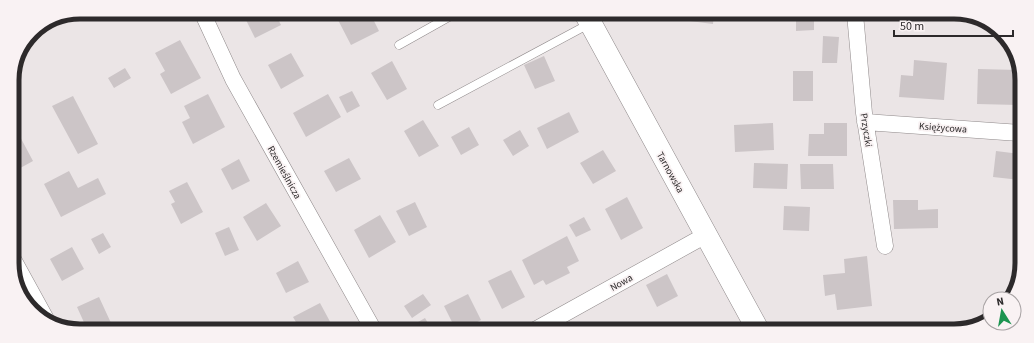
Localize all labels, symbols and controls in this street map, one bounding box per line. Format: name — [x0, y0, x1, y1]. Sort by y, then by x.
scale bar — [894, 12, 1013, 38]
text: 50 m — [900, 18, 924, 35]
street label: Przyczki — [856, 112, 876, 148]
street label: Księżycowa — [918, 119, 967, 137]
street label: Rzemieślnicza — [264, 143, 304, 202]
street label: Tarnowska — [653, 149, 687, 196]
street label: Nowa — [608, 271, 635, 295]
north arrow — [982, 291, 1022, 331]
text: N — [995, 294, 1005, 310]

